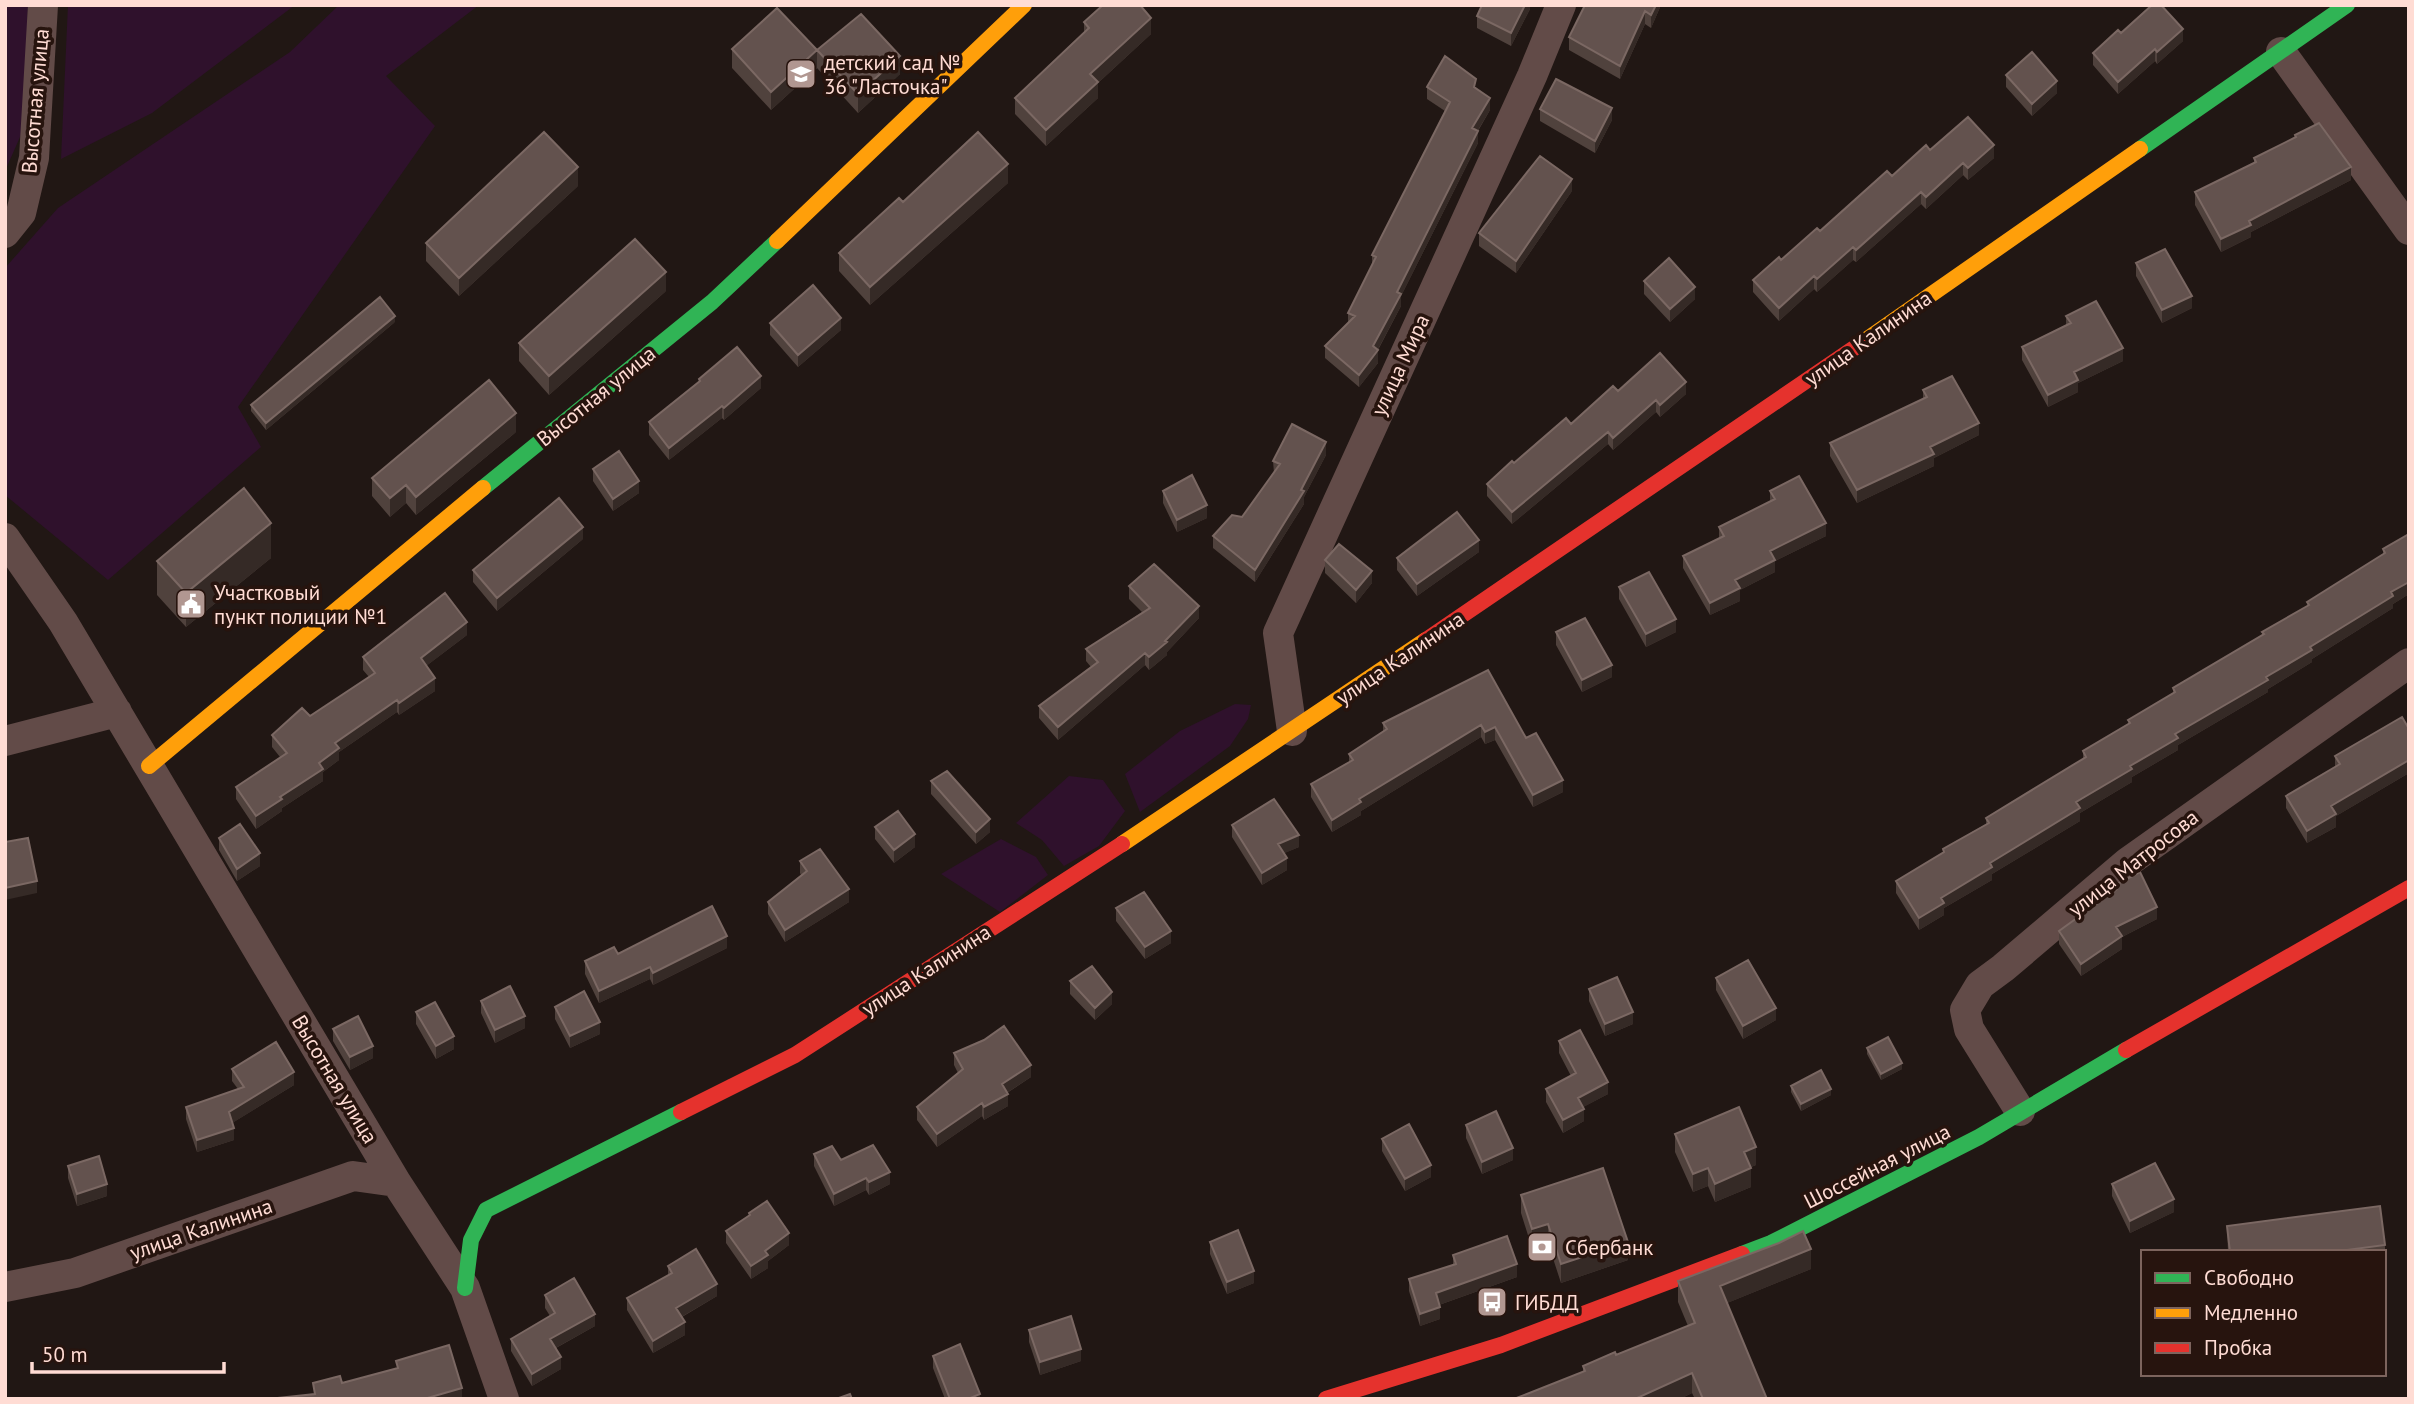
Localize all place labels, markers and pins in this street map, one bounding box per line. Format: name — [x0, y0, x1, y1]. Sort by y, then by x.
place label: детский сад № 36 "Ласточка" — [824, 49, 960, 100]
school or university icon: детский сад № 36 "Ласточка" — [784, 57, 818, 91]
place label: Участковый пункт полиции №1 — [214, 579, 387, 630]
public building icon: Участковый пункт полиции №1 — [174, 587, 208, 621]
bank icon: Сбербанк — [1525, 1230, 1559, 1264]
place label: Сбербанк — [1565, 1234, 1653, 1261]
bus stop icon: ГИБДД — [1475, 1285, 1509, 1319]
place label: ГИБДД — [1515, 1289, 1579, 1316]

